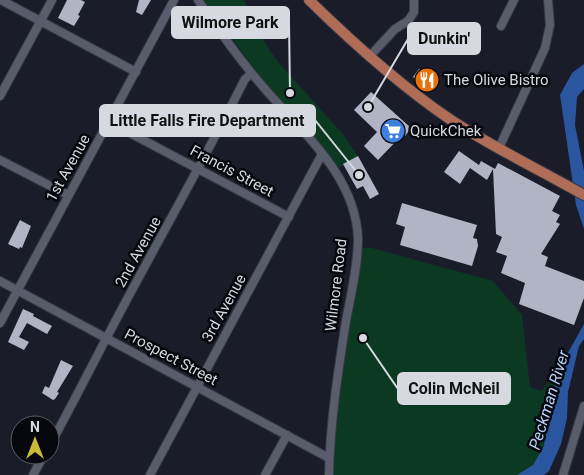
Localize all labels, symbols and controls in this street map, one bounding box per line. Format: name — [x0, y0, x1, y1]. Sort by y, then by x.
callout: Wilmore Park — [172, 7, 289, 38]
text: Wilmore Park — [182, 13, 279, 32]
callout: Dunkin' — [408, 23, 480, 54]
text: Dunkin' — [418, 29, 470, 48]
restaurant icon: The Olive Bistro — [414, 67, 440, 93]
place label: The Olive Bistro — [444, 71, 548, 89]
callout: Little Falls Fire Department — [100, 105, 315, 136]
text: Little Falls Fire Department — [110, 111, 305, 130]
supermarket icon: QuickChek — [380, 118, 406, 144]
place label: QuickChek — [410, 122, 482, 140]
street label: 1st Avenue — [42, 131, 94, 205]
street label: Francis Street — [187, 141, 277, 201]
street label: 2nd Avenue — [111, 214, 165, 290]
street label: Wilmore Road — [321, 238, 351, 332]
street label: 3rd Avenue — [198, 271, 250, 345]
street label: Prospect Street — [121, 325, 221, 389]
water label: Peckman River — [525, 347, 573, 452]
callout: Colin McNeil — [398, 373, 510, 404]
text: Colin McNeil — [408, 379, 500, 398]
north arrow — [10, 415, 60, 465]
text: N — [30, 419, 40, 435]

